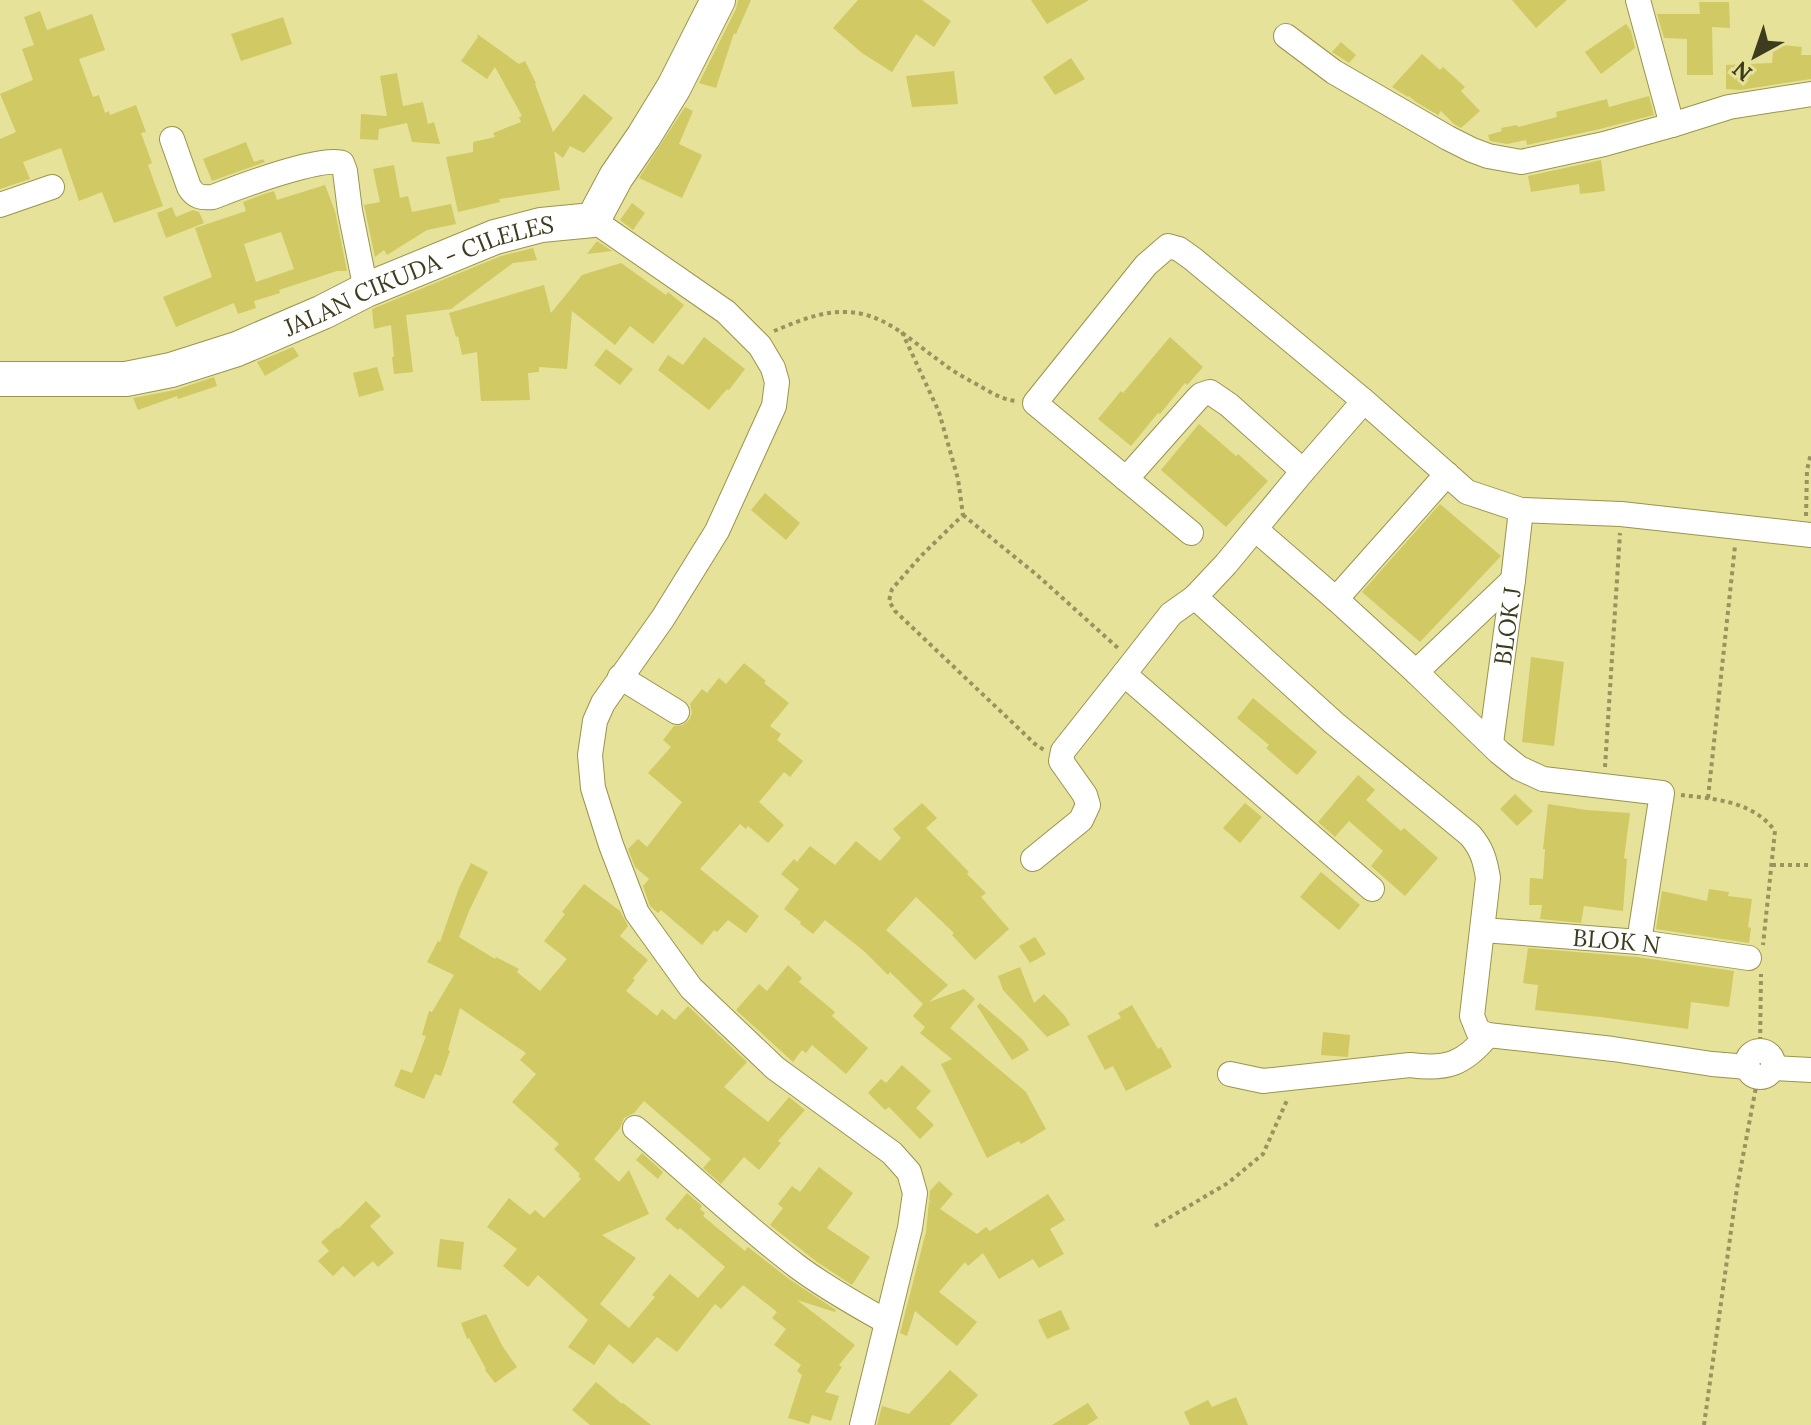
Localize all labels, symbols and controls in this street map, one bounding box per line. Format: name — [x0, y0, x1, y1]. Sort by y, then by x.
north arrow — [1715, 16, 1795, 96]
text: N — [1727, 55, 1758, 88]
street label: JALAN CIKUDA - CILELES — [278, 208, 555, 343]
street label: BLOK J — [1486, 585, 1527, 667]
street label: BLOK N — [1572, 921, 1663, 960]

